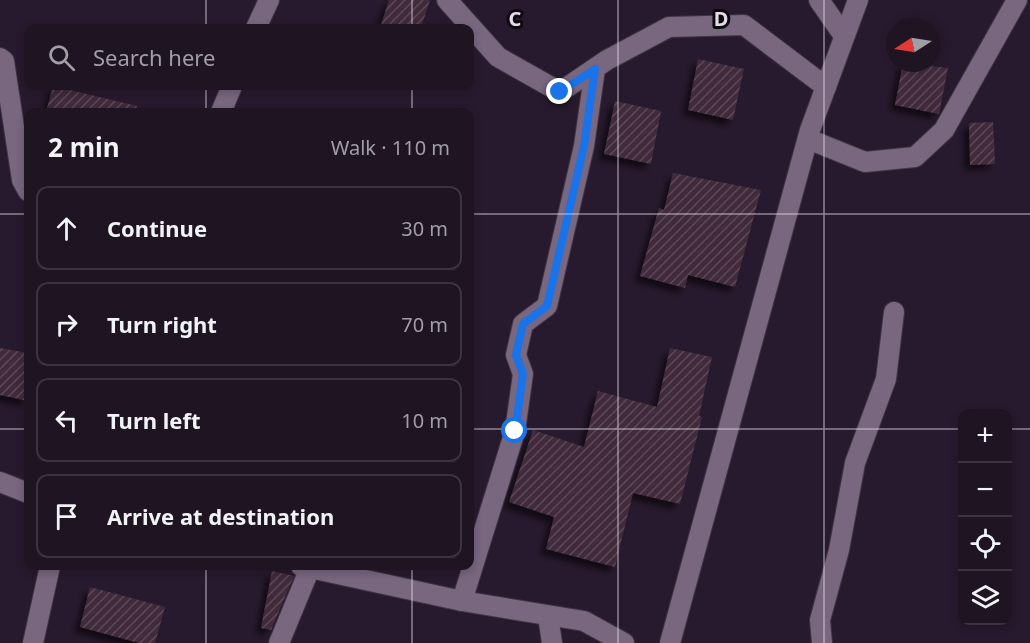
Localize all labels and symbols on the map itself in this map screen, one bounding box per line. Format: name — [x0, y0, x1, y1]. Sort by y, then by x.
text: C — [509, 5, 522, 32]
text: D — [714, 5, 728, 32]
north arrow — [886, 18, 940, 72]
route end — [546, 78, 572, 104]
route start — [501, 417, 527, 443]

